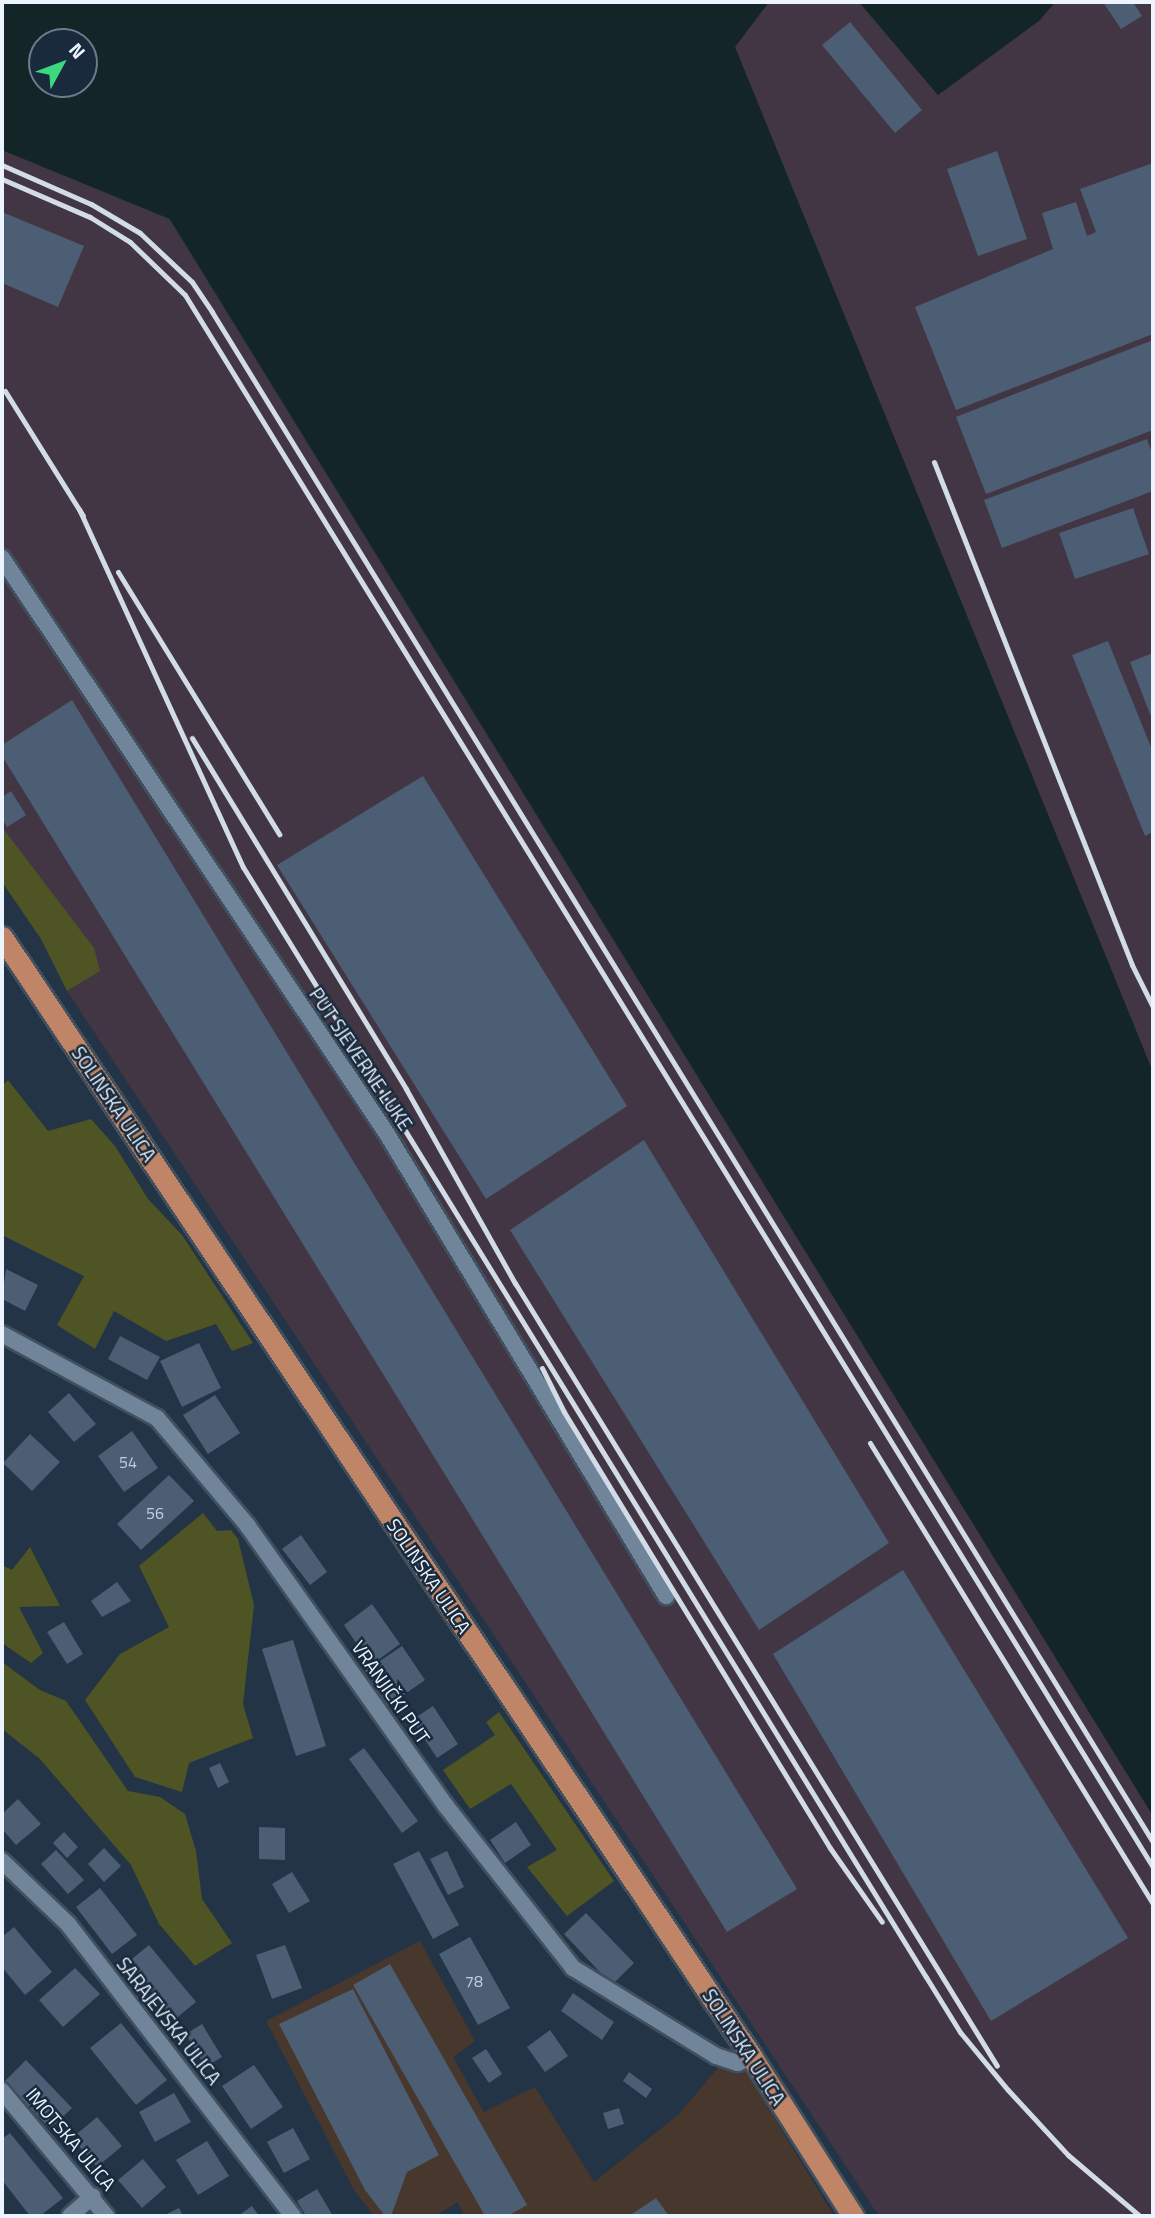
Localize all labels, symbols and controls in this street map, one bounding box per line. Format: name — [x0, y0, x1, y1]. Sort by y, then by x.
north arrow — [28, 28, 98, 98]
text: N — [62, 36, 93, 65]
street label: PUT SJEVERNE LUKE — [305, 983, 417, 1135]
street label: SOLINSKA ULICA — [67, 1042, 161, 1166]
house number: 54 — [119, 1452, 137, 1472]
house number: 56 — [146, 1503, 164, 1523]
street label: SOLINSKA ULICA — [382, 1514, 476, 1638]
street label: VRANJIČKI PUT — [347, 1636, 435, 1748]
street label: SARAJEVSKA ULICA — [112, 1953, 226, 2089]
house number: 78 — [465, 1971, 483, 1991]
street label: SOLINSKA ULICA — [698, 1985, 790, 2109]
street label: IMOTSKA ULICA — [21, 2083, 121, 2195]

